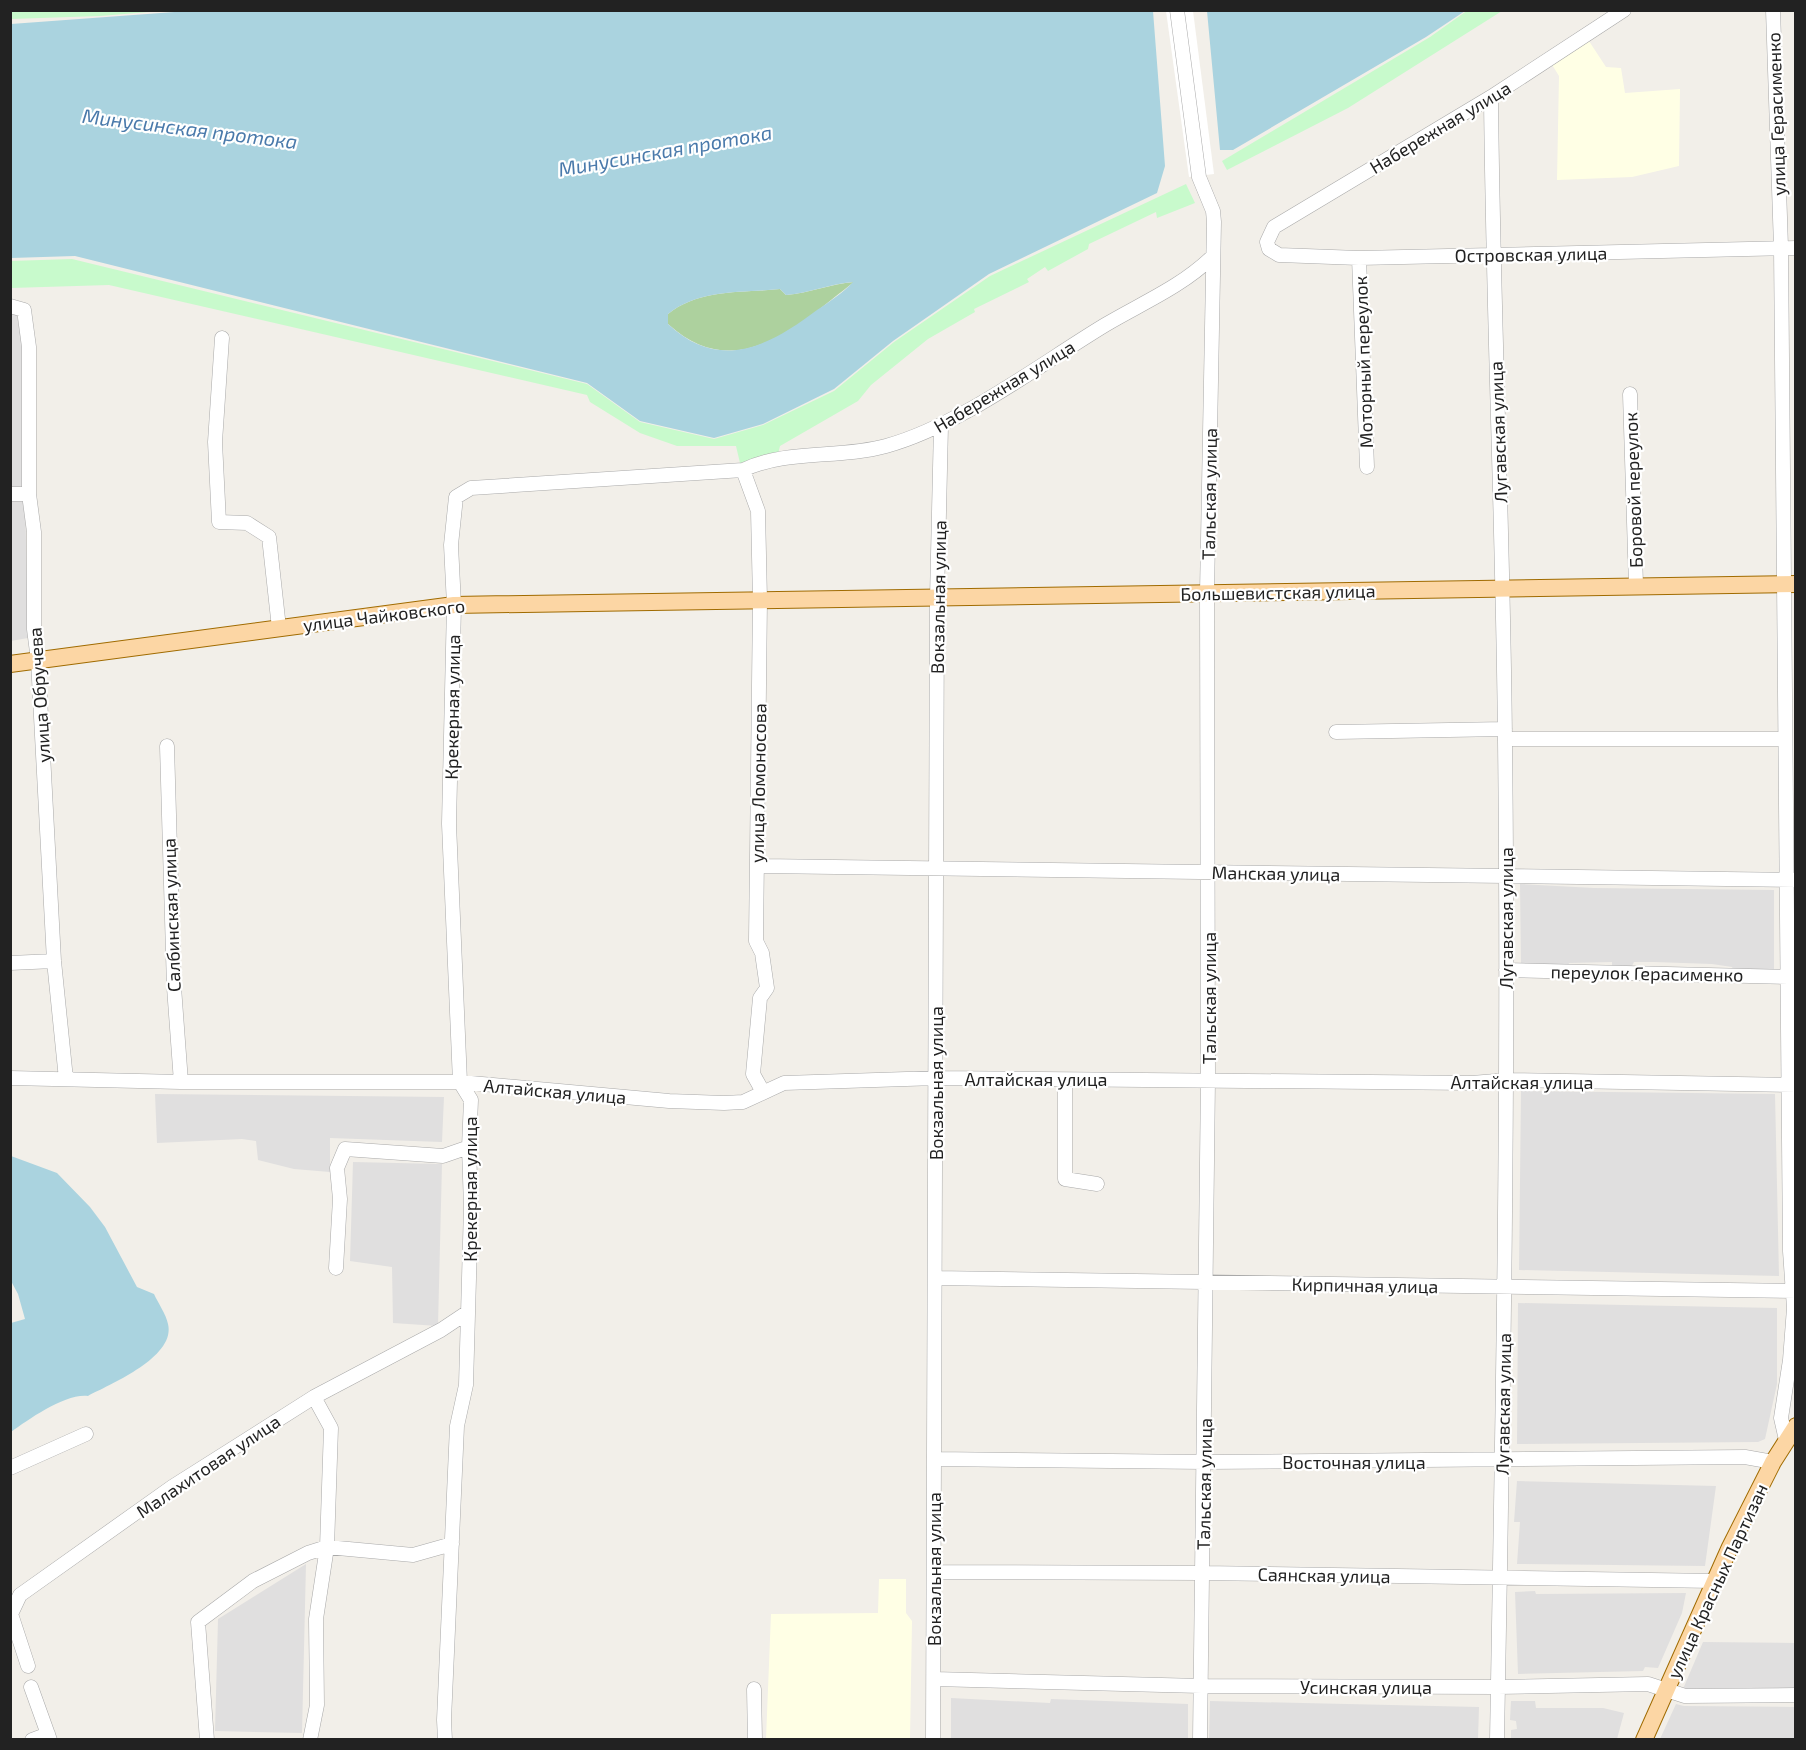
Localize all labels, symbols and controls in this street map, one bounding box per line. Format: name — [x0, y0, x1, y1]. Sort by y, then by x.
street label: улица Герасименко — [1762, 32, 1790, 196]
street label: Набережная улица — [1365, 76, 1515, 178]
water label: Минусинская протока — [81, 103, 299, 153]
water label: Минусинская протока — [556, 119, 774, 181]
street label: Островская улица — [1454, 242, 1608, 266]
street label: Моторный переулок — [1349, 275, 1377, 449]
street label: Набережная улица — [929, 335, 1079, 437]
street label: Лугавская улица — [1485, 361, 1511, 503]
street label: Боровой переулок — [1619, 411, 1647, 568]
street label: Тальская улица — [1197, 428, 1221, 560]
street label: Вокзальная улица — [926, 520, 950, 674]
street label: Большевистская улица — [1180, 579, 1376, 605]
street label: улица Чайковского — [302, 594, 466, 636]
street label: улица Обручева — [23, 626, 55, 764]
street label: Крекерная улица — [440, 634, 464, 780]
street label: улица Ломоносова — [746, 703, 770, 863]
street label: Салбинская улица — [157, 838, 185, 992]
street label: Лугавская улица — [1495, 847, 1517, 989]
street label: Манская улица — [1211, 861, 1341, 885]
street label: Тальская улица — [1198, 932, 1220, 1064]
street label: переулок Герасименко — [1550, 960, 1744, 986]
street label: Вокзальная улица — [925, 1006, 947, 1160]
street label: Алтайская улица — [964, 1068, 1108, 1090]
street label: Алтайская улица — [1450, 1071, 1594, 1093]
street label: Алтайская улица — [483, 1074, 627, 1108]
street label: Крекерная улица — [459, 1116, 481, 1262]
street label: Кирпичная улица — [1291, 1273, 1439, 1297]
street label: Лугавская улица — [1491, 1333, 1515, 1475]
street label: Малахитовая улица — [132, 1410, 284, 1522]
street label: Тальская улица — [1192, 1418, 1216, 1550]
street label: Восточная улица — [1282, 1451, 1426, 1473]
street label: улица Красных Партизан — [1662, 1480, 1772, 1682]
street label: Вокзальная улица — [923, 1492, 945, 1646]
street label: Саянская улица — [1257, 1563, 1391, 1587]
street label: Усинская улица — [1300, 1676, 1432, 1698]

